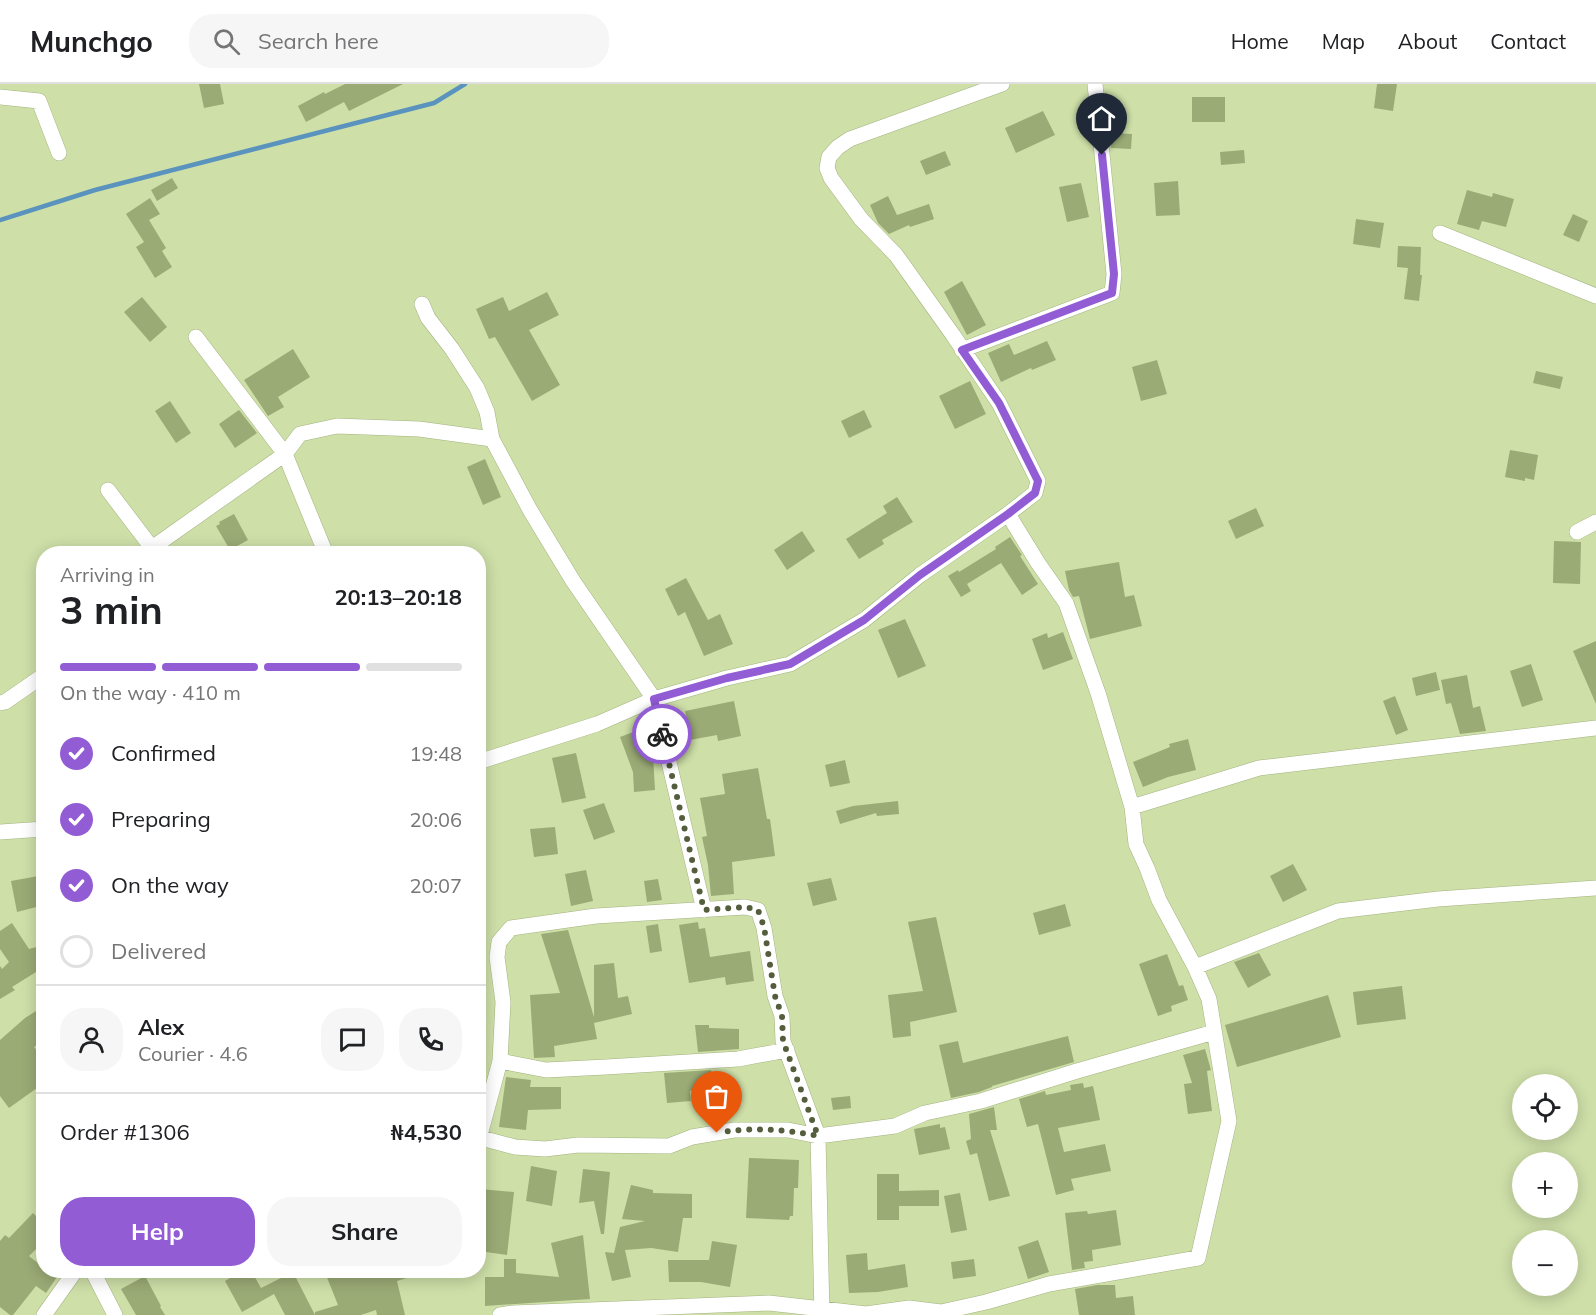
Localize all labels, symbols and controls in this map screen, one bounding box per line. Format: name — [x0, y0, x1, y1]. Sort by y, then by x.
search box — [189, 14, 609, 68]
text: Munchgo — [30, 24, 153, 59]
icon: search — [210, 25, 243, 58]
text: Search here — [258, 27, 379, 55]
text: Home — [1231, 28, 1289, 54]
text: Map — [1322, 28, 1365, 54]
text: About — [1398, 28, 1457, 54]
text: Contact — [1490, 28, 1566, 54]
pin — [1076, 93, 1127, 155]
icon: home — [1085, 102, 1118, 135]
text: Arriving in — [60, 562, 155, 587]
text: 20:13–20:18 — [334, 583, 462, 611]
text: 3 min — [60, 585, 163, 634]
text: On the way · 410 m — [60, 680, 241, 705]
courier — [632, 704, 692, 764]
icon: bike — [646, 718, 679, 751]
icon: check — [60, 737, 93, 770]
text: Confirmed — [111, 739, 216, 767]
text: 19:48 — [409, 741, 462, 766]
icon: check — [60, 803, 93, 836]
text: Preparing — [111, 805, 211, 833]
text: 20:06 — [409, 807, 462, 832]
icon: check — [60, 869, 93, 902]
text: On the way — [111, 871, 229, 899]
text: 20:07 — [409, 873, 462, 898]
text: Delivered — [111, 937, 206, 965]
button: person — [60, 1008, 123, 1071]
button: chat — [321, 1008, 384, 1071]
button: phone — [399, 1008, 462, 1071]
text: Alex — [138, 1013, 184, 1041]
text: Courier · 4.6 — [138, 1041, 248, 1066]
pin — [691, 1071, 742, 1133]
map controls — [1512, 1074, 1578, 1296]
button: locate — [1512, 1074, 1578, 1140]
icon: bag — [700, 1080, 733, 1113]
text: Order #1306 — [60, 1118, 190, 1146]
text: ₦4,530 — [391, 1118, 462, 1146]
button: + — [1512, 1152, 1578, 1218]
button: Help — [60, 1197, 255, 1266]
button: Share — [267, 1197, 462, 1266]
button: − — [1512, 1230, 1578, 1296]

